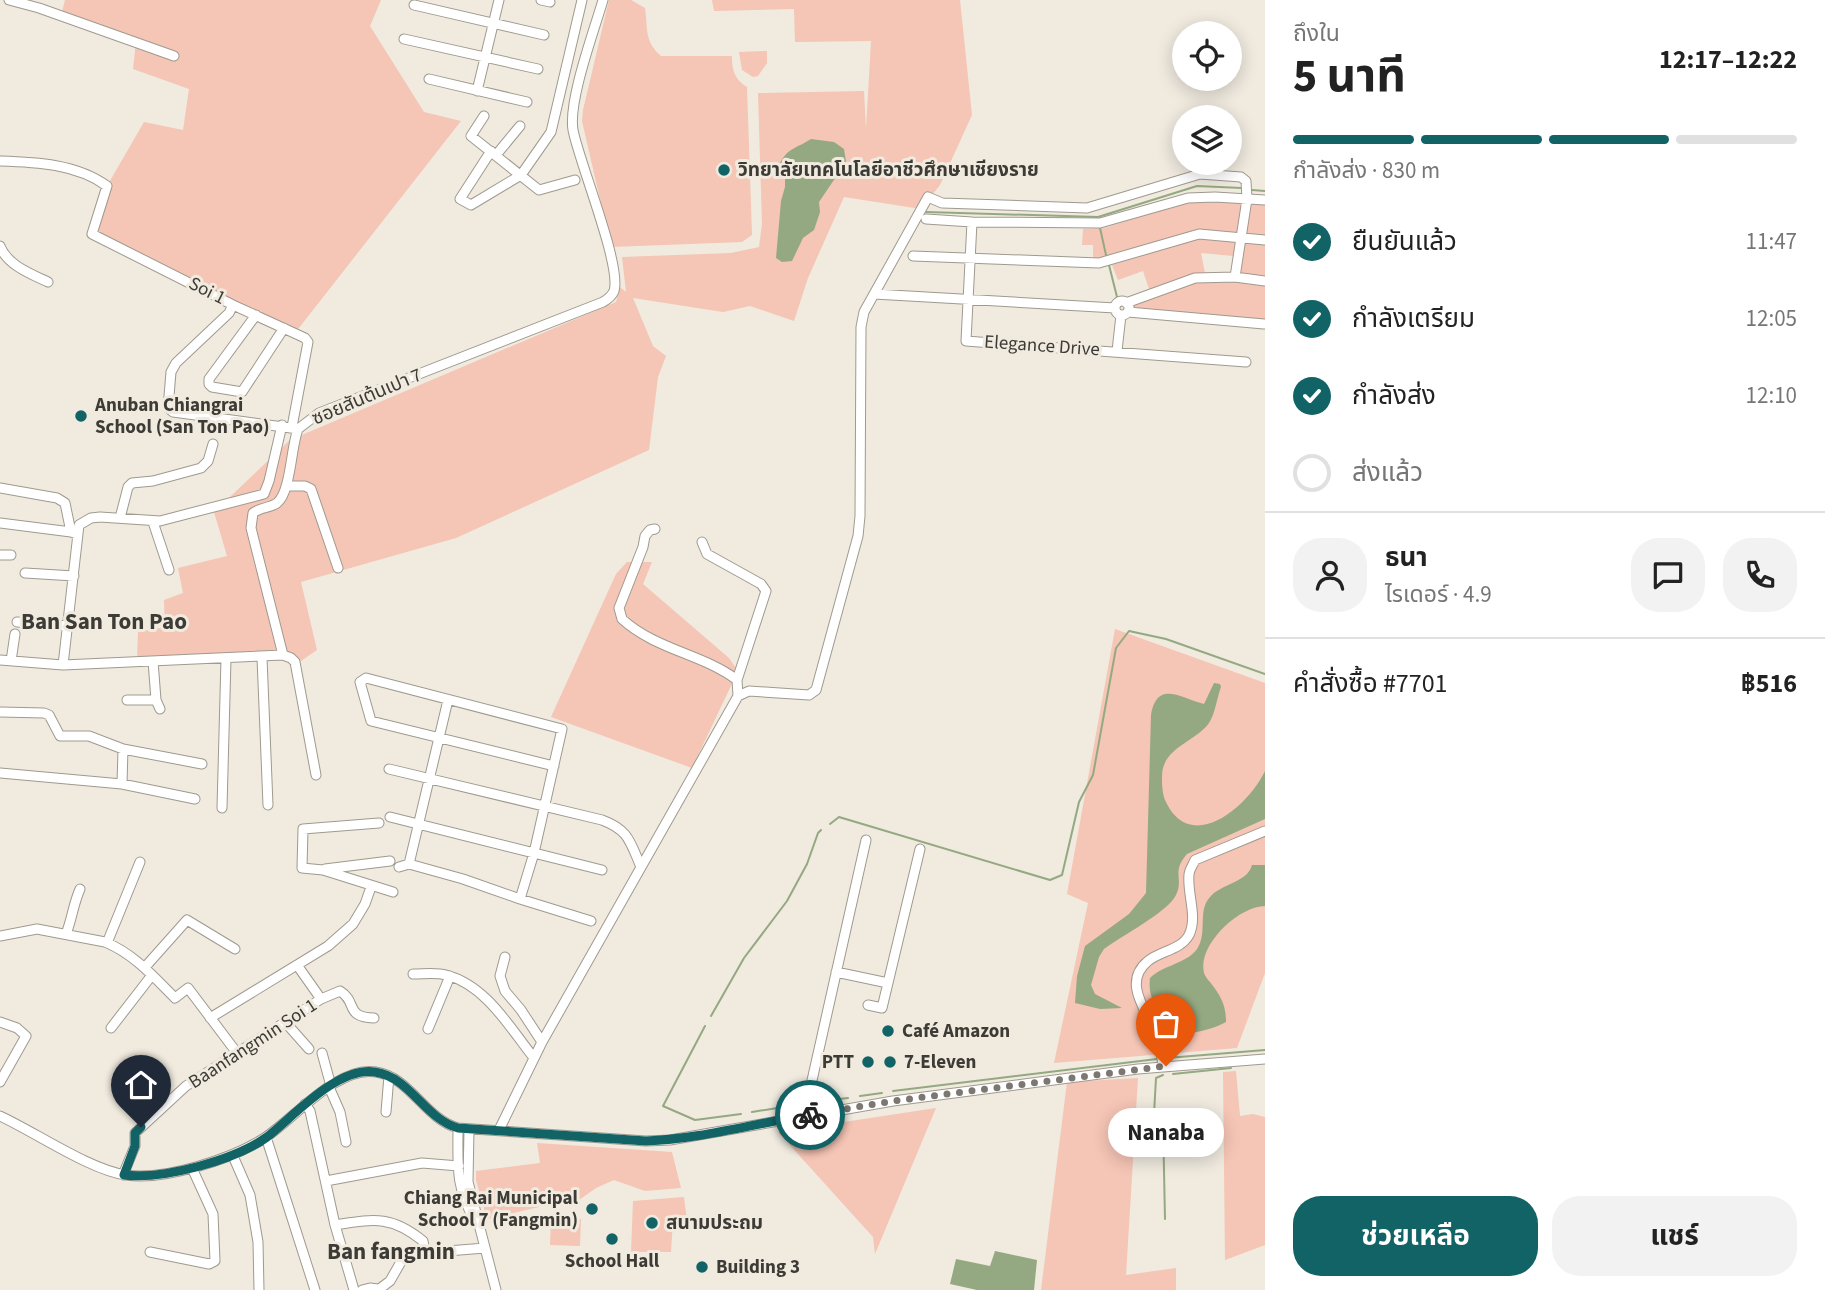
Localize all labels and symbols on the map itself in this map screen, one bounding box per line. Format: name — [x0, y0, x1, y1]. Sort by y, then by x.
place label: วิทยาลัยเทคโนโลยีอาชีวศึกษาเชียงราย — [737, 157, 1039, 184]
marker: วิทยาลัยเทคโนโลยีอาชีวศึกษาเชียงราย — [716, 162, 732, 178]
street label: Soi 1 — [184, 270, 230, 312]
street label: Elegance Drive — [983, 328, 1101, 364]
street label: ซอยสันต้นเปา 7 — [308, 362, 426, 432]
place label: Anuban Chiangrai School (San Ton Pao) — [94, 392, 270, 441]
marker: Anuban Chiangrai School (San Ton Pao) — [73, 408, 89, 424]
district label: Ban San Ton Pao — [21, 605, 187, 638]
street label: Baanfangmin Soi 1 — [183, 992, 323, 1096]
pin — [1136, 994, 1196, 1066]
place label: Café Amazon — [902, 1018, 1010, 1045]
marker: Café Amazon — [880, 1023, 896, 1039]
place label: PTT — [822, 1049, 854, 1076]
place label: 7-Eleven — [904, 1049, 976, 1076]
marker: PTT — [860, 1054, 876, 1070]
marker: 7-Eleven — [882, 1054, 898, 1070]
pin — [111, 1055, 171, 1127]
courier — [775, 1080, 845, 1150]
callout: Nanaba — [1108, 1108, 1224, 1157]
place label: Chiang Rai Municipal School 7 (Fangmin) — [404, 1185, 579, 1234]
marker: Chiang Rai Municipal School 7 (Fangmin) — [584, 1201, 600, 1217]
place label: สนามประถม — [666, 1210, 763, 1237]
marker: สนามประถม — [644, 1215, 660, 1231]
marker: School Hall — [604, 1231, 620, 1247]
district label: Ban fangmin — [327, 1235, 455, 1268]
place label: School Hall — [565, 1248, 660, 1275]
place label: Building 3 — [716, 1254, 800, 1281]
marker: Building 3 — [694, 1259, 710, 1275]

